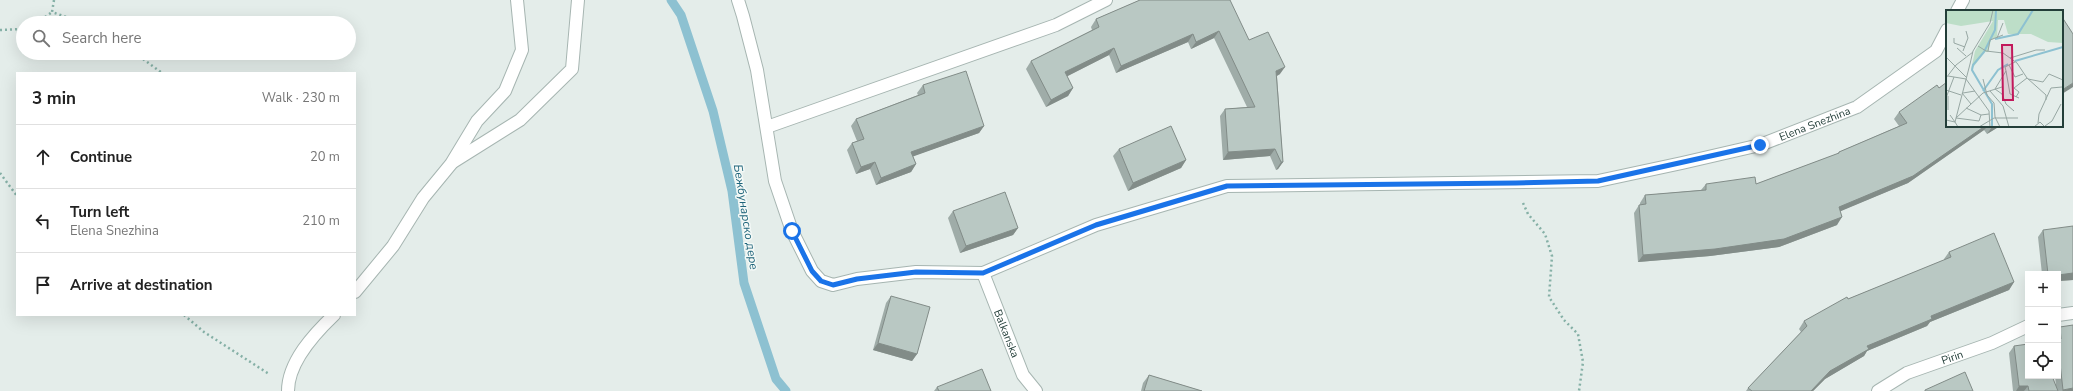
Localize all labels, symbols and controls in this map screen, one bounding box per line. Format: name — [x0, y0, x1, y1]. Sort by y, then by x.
inset map — [1946, 10, 2063, 127]
search box — [16, 16, 356, 60]
icon: search — [30, 27, 52, 49]
text: Search here — [62, 28, 142, 48]
text: 3 min — [32, 87, 76, 110]
text: Walk · 230 m — [262, 89, 340, 107]
street label: Elena Snezhina — [1777, 103, 1853, 144]
route end — [1751, 136, 1769, 154]
icon: ahead — [32, 146, 54, 168]
text: Continue — [70, 147, 132, 167]
text: 20 m — [310, 148, 340, 166]
water label: Бежбунарско дере — [730, 163, 762, 271]
text: Turn left — [70, 202, 129, 222]
icon: left — [32, 210, 54, 232]
text: 210 m — [302, 212, 340, 230]
text: Elena Snezhina — [70, 222, 159, 240]
route start — [783, 222, 801, 240]
map controls — [2025, 271, 2061, 379]
button: + — [2025, 271, 2061, 307]
icon: arrive — [32, 274, 54, 296]
text: Arrive at destination — [70, 275, 213, 295]
street label: Balkanska — [990, 307, 1023, 360]
button: − — [2025, 307, 2061, 343]
button: locate — [2025, 343, 2061, 379]
street label: Pirin — [1939, 346, 1965, 368]

